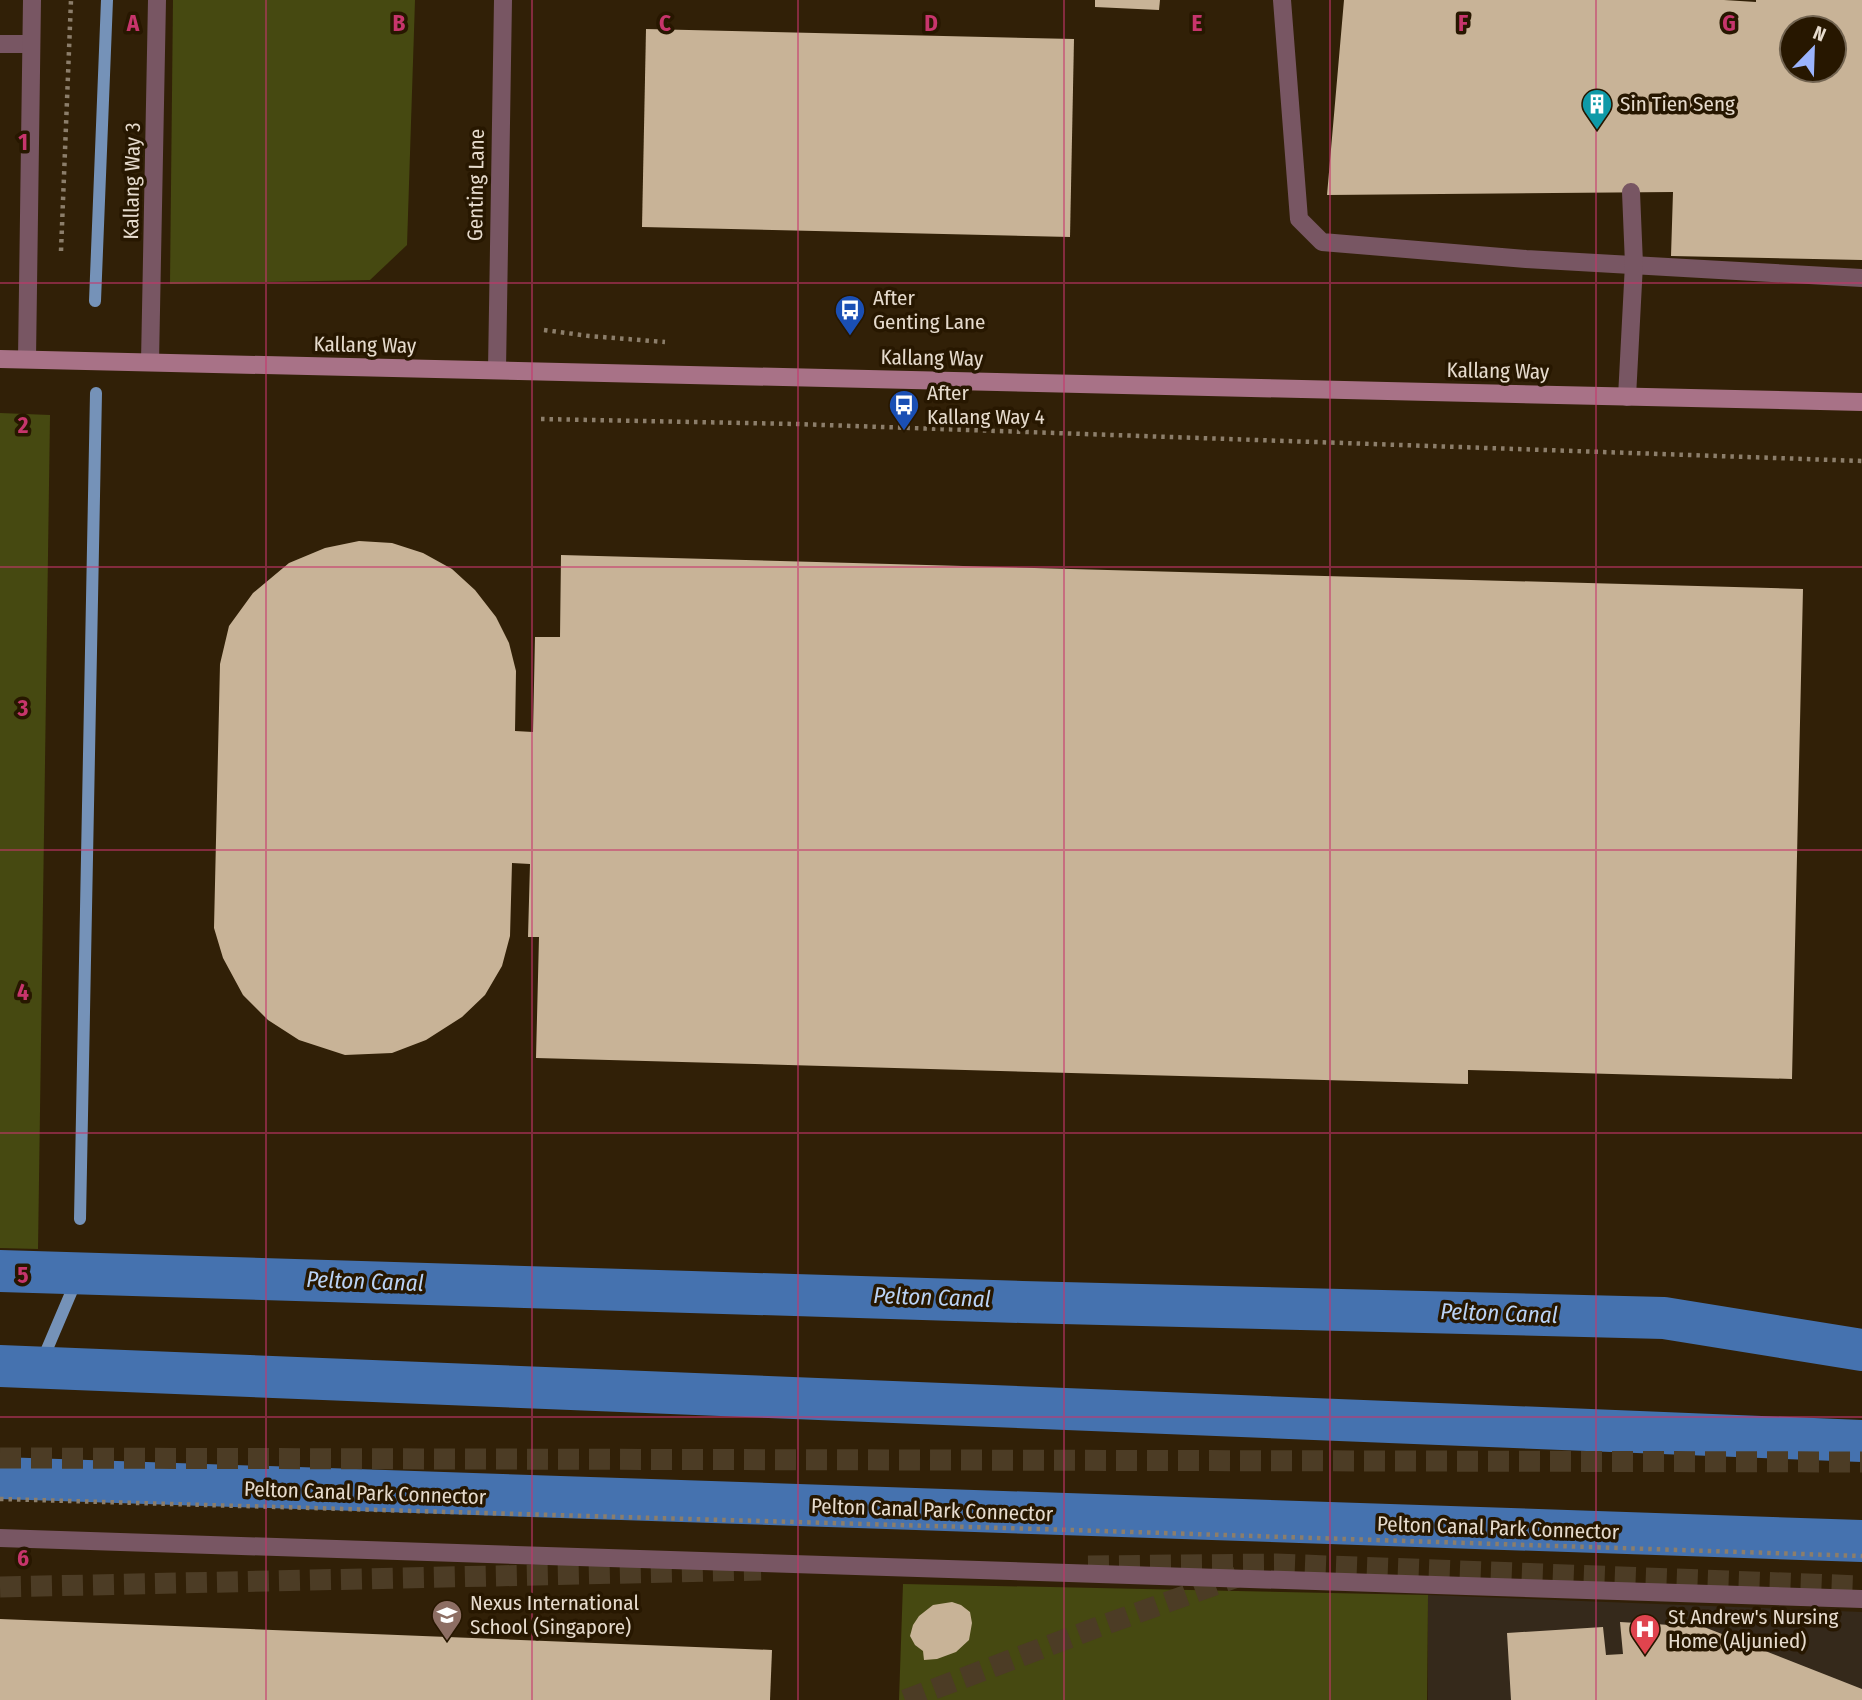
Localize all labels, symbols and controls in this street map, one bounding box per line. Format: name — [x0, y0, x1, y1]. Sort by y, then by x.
text: A — [126, 9, 140, 37]
text: B — [393, 9, 406, 37]
text: C — [659, 9, 671, 37]
text: D — [924, 9, 938, 37]
text: E — [1192, 9, 1203, 37]
text: F — [1458, 9, 1468, 37]
text: G — [1722, 9, 1736, 37]
north arrow — [1778, 14, 1848, 84]
text: N — [1810, 21, 1829, 47]
building icon: Sin Tien Seng — [1580, 87, 1614, 131]
place label: Sin Tien Seng — [1620, 91, 1735, 117]
street label: Kallang Way 3 — [118, 122, 146, 240]
text: 1 — [18, 128, 28, 156]
street label: Genting Lane — [462, 129, 490, 241]
place label: After Genting Lane — [873, 285, 985, 335]
bus stop icon: After Genting Lane — [833, 293, 867, 337]
street label: Kallang Way — [313, 331, 417, 359]
street label: Kallang Way — [880, 344, 984, 372]
street label: Kallang Way — [1446, 357, 1550, 385]
place label: After Kallang Way 4 — [927, 380, 1045, 430]
bus stop icon: After Kallang Way 4 — [887, 388, 921, 432]
text: 2 — [17, 411, 29, 439]
text: 3 — [17, 694, 29, 722]
text: 4 — [17, 978, 29, 1006]
text: 5 — [17, 1261, 29, 1289]
water label: Pelton Canal — [306, 1265, 424, 1297]
water label: Pelton Canal — [873, 1281, 991, 1313]
water label: Pelton Canal — [1440, 1297, 1558, 1329]
street label: Pelton Canal Park Connector — [244, 1476, 487, 1510]
street label: Pelton Canal Park Connector — [811, 1493, 1054, 1527]
street label: Pelton Canal Park Connector — [1377, 1511, 1620, 1545]
text: 6 — [17, 1544, 29, 1572]
place label: Nexus International School (Singapore) — [470, 1590, 639, 1640]
school or university icon: Nexus International School (Singapore) — [430, 1598, 464, 1642]
place label: St Andrew's Nursing Home (Aljunied) — [1668, 1604, 1838, 1654]
hospital icon: St Andrew's Nursing Home (Aljunied) — [1628, 1612, 1662, 1656]

